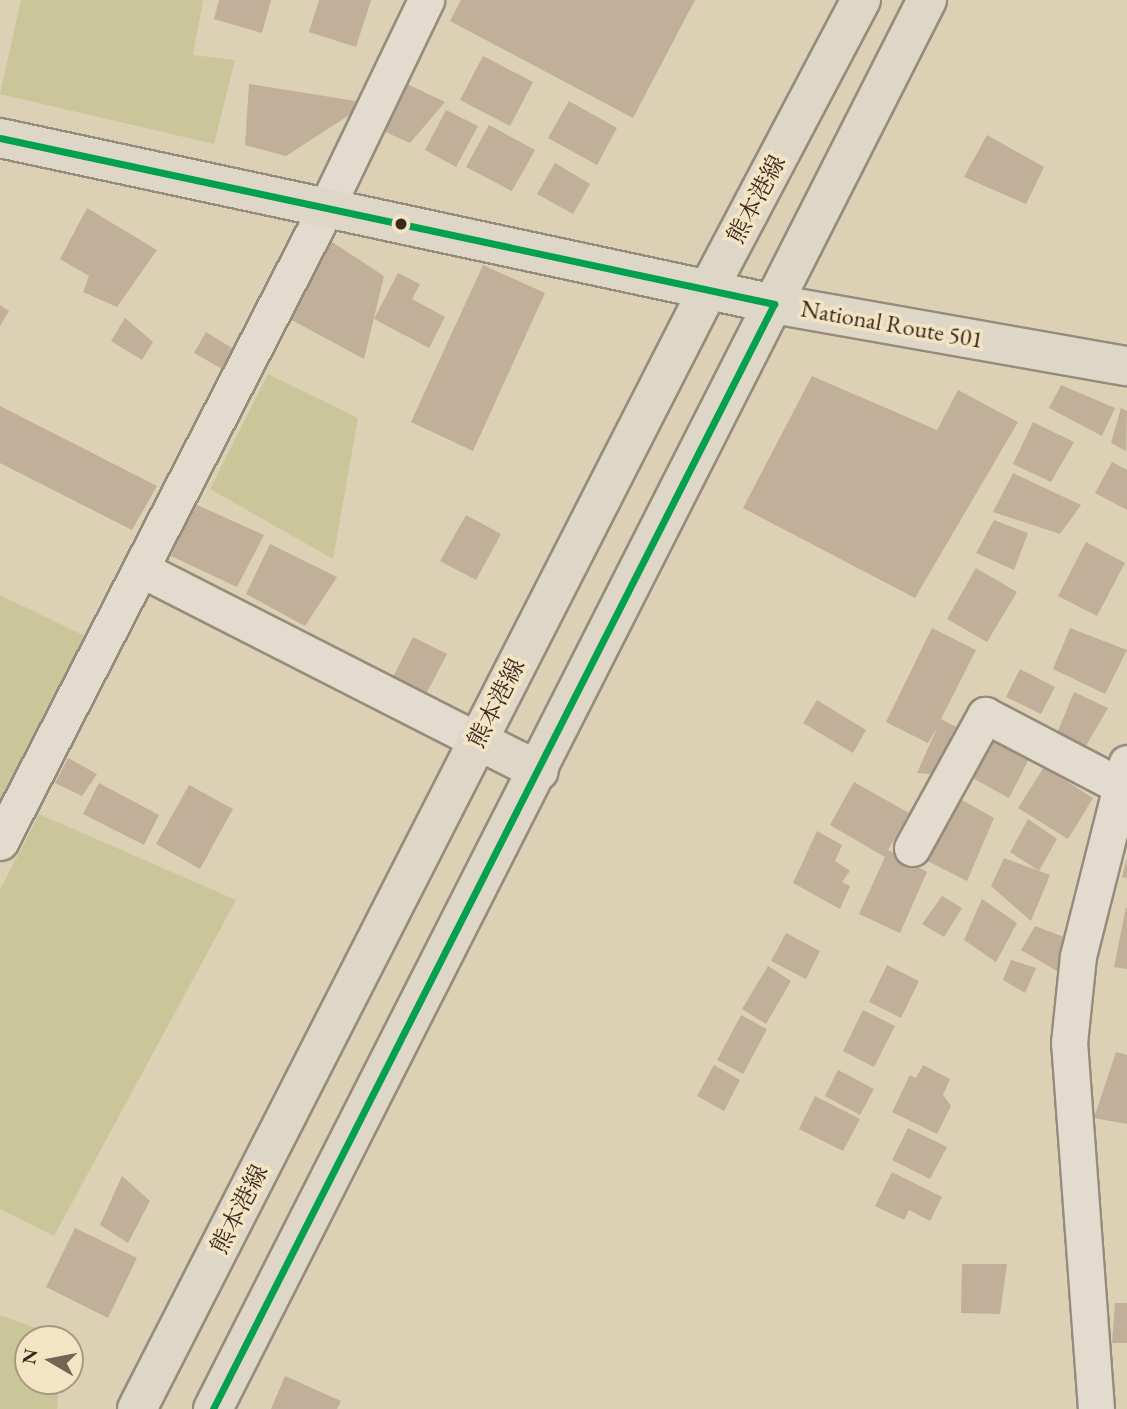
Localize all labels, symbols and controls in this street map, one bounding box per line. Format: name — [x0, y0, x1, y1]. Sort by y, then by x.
street label: 熊本港線 — [721, 150, 791, 248]
unlabelled marker — [394, 217, 408, 231]
street label: National Route 501 — [799, 294, 985, 354]
street label: 熊本港線 — [461, 654, 531, 752]
street label: 熊本港線 — [204, 1160, 274, 1258]
north arrow — [14, 1325, 84, 1395]
text: N — [16, 1347, 43, 1366]

